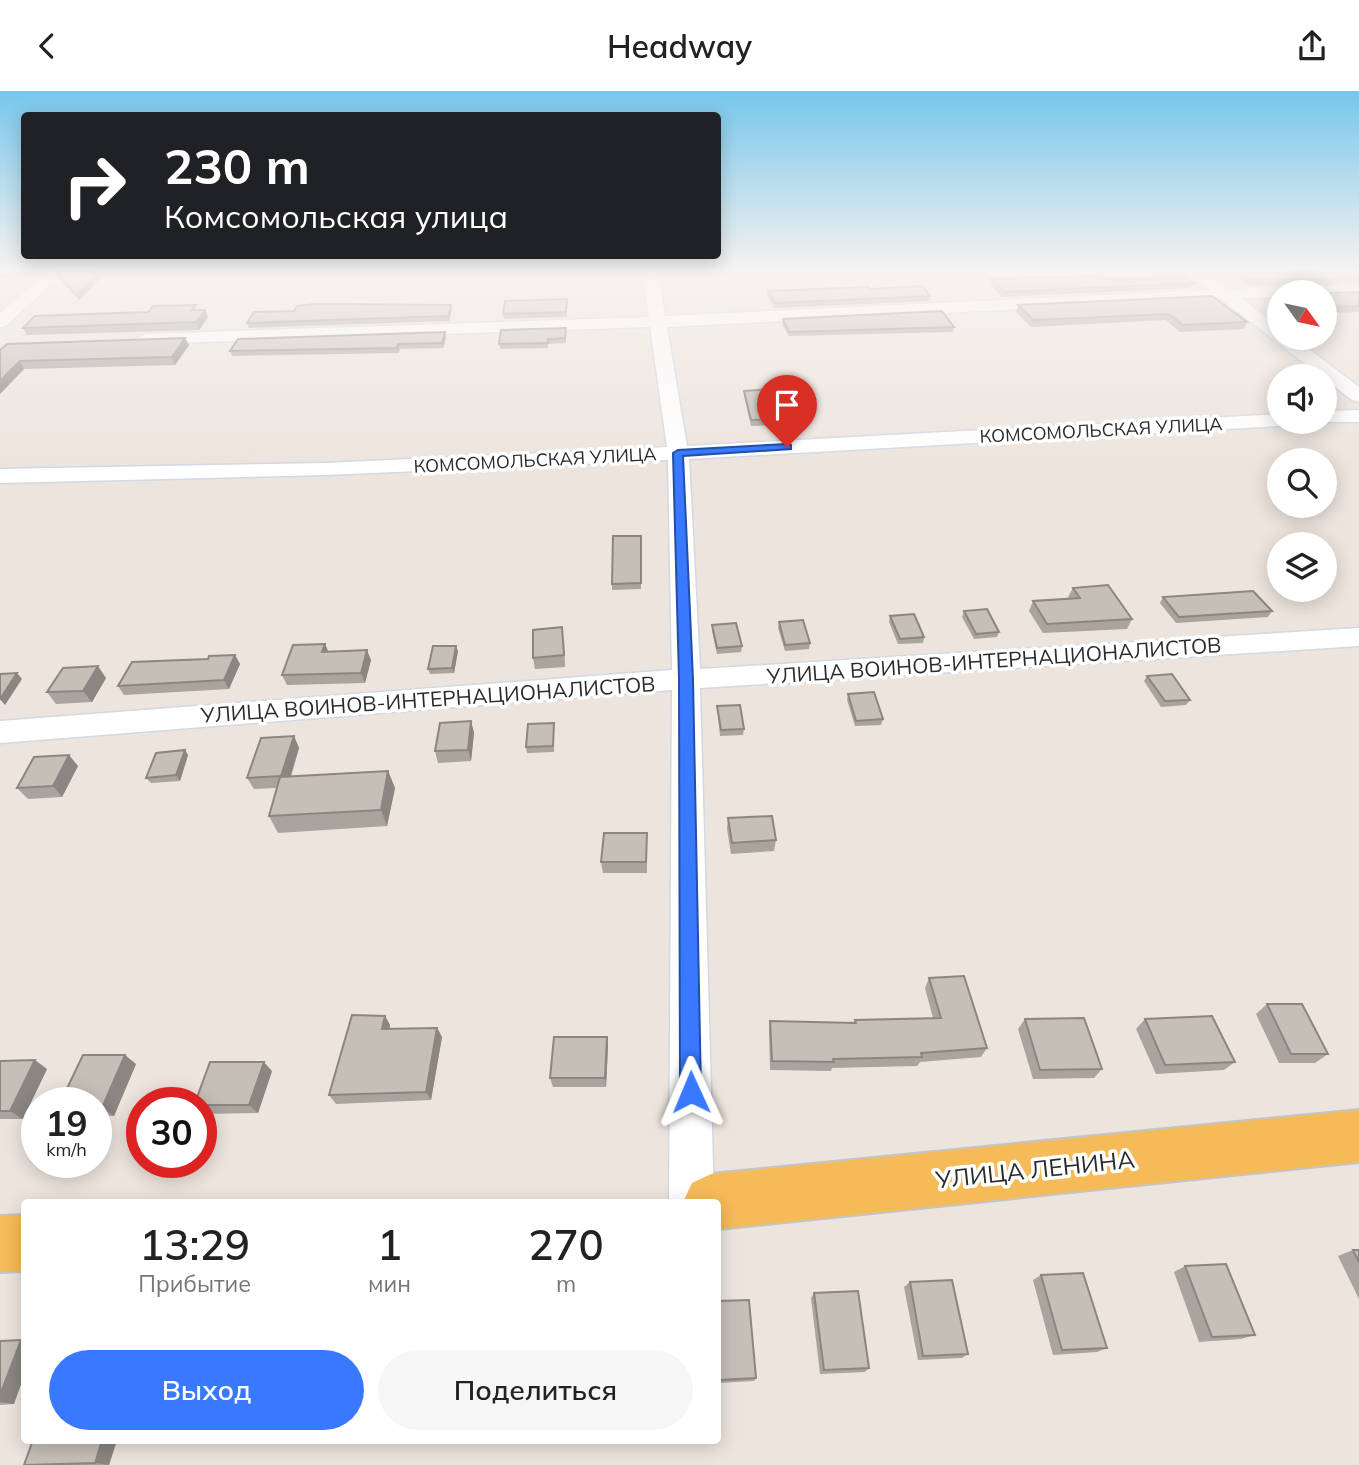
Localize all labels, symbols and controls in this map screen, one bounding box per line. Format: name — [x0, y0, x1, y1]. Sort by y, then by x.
text: Headway — [607, 26, 752, 66]
icon: back — [28, 27, 66, 65]
icon: share — [1293, 27, 1331, 65]
text: 230 m — [164, 135, 310, 196]
icon: right — [49, 140, 140, 231]
text: Комсомольская улица — [164, 196, 508, 236]
north arrow — [1267, 280, 1337, 350]
map controls — [1267, 280, 1337, 602]
button: sound — [1267, 364, 1337, 434]
pin — [757, 375, 817, 447]
icon: arrive — [768, 386, 806, 424]
street label: КОМСОМОЛЬСКАЯ УЛИЦА — [979, 412, 1223, 448]
street label: КОМСОМОЛЬСКАЯ УЛИЦА — [413, 442, 657, 478]
button: search — [1267, 448, 1337, 518]
button: layers — [1267, 532, 1337, 602]
street label: УЛИЦА ВОИНОВ-ИНТЕРНАЦИОНАЛИСТОВ — [765, 631, 1222, 689]
street label: УЛИЦА ВОИНОВ-ИНТЕРНАЦИОНАЛИСТОВ — [199, 670, 656, 728]
position arrow — [654, 1055, 728, 1129]
speed limit sign: 30 — [126, 1087, 217, 1178]
text: 19 — [45, 1101, 88, 1145]
text: km/h — [46, 1138, 87, 1161]
street label: УЛИЦА ЛЕНИНА — [933, 1144, 1136, 1194]
text: 13:29 — [139, 1218, 250, 1271]
text: 1 — [377, 1218, 402, 1271]
text: 270 — [528, 1218, 604, 1271]
text: Прибытие — [138, 1269, 251, 1298]
text: мин — [368, 1269, 411, 1298]
text: m — [556, 1269, 576, 1298]
button: Выход — [49, 1350, 364, 1430]
button: Поделиться — [378, 1350, 693, 1430]

